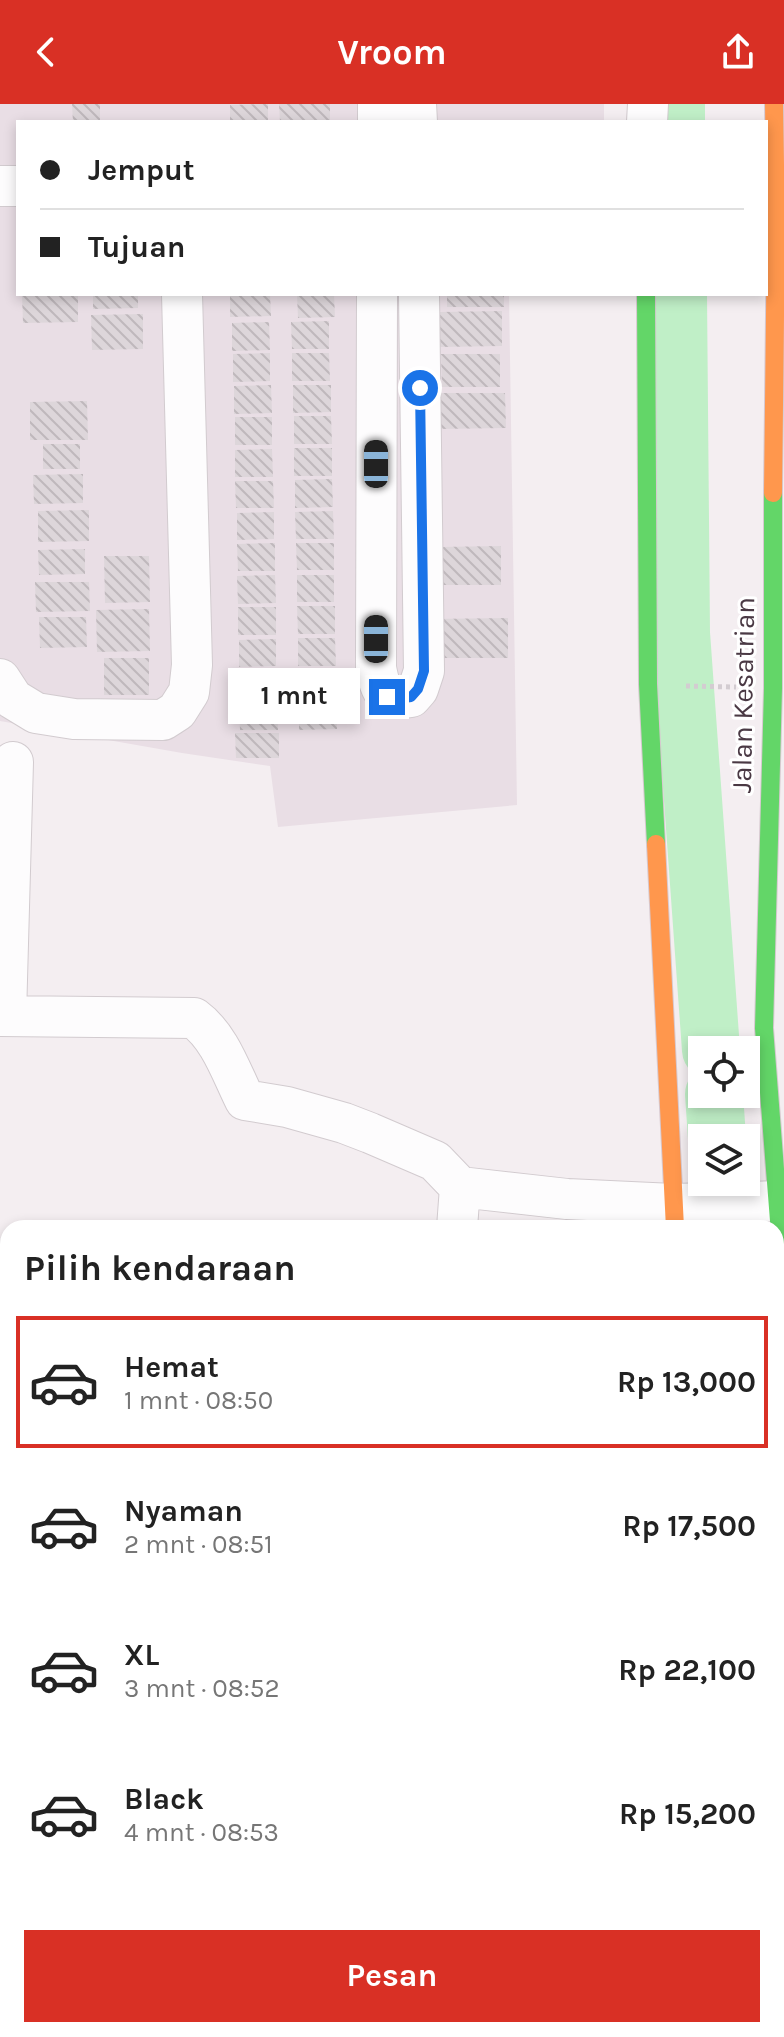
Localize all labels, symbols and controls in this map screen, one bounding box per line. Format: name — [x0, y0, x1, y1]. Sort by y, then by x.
icon: back — [24, 30, 68, 74]
icon: share — [716, 30, 760, 74]
text: Vroom — [337, 31, 447, 73]
text: Jemput — [88, 152, 195, 188]
text: Tujuan — [88, 229, 185, 265]
route start — [402, 370, 438, 406]
car — [364, 440, 388, 488]
street label: Jalan Kesatrian — [725, 597, 761, 793]
car — [364, 615, 388, 663]
callout: 1 mnt — [227, 669, 359, 725]
route end — [369, 679, 405, 715]
text: 1 mnt — [261, 680, 327, 711]
map controls — [688, 1036, 760, 1196]
button: locate — [688, 1036, 760, 1108]
button: layers — [688, 1124, 760, 1196]
text: Pilih kendaraan — [24, 1247, 296, 1289]
icon: car — [28, 1346, 100, 1418]
text: Hemat — [124, 1349, 219, 1385]
text: Rp 13,000 — [617, 1364, 756, 1400]
text: 1 mnt · 08:50 — [124, 1385, 273, 1416]
icon: car — [28, 1490, 100, 1562]
text: Nyaman — [124, 1493, 243, 1529]
text: Rp 17,500 — [622, 1508, 756, 1544]
text: 2 mnt · 08:51 — [124, 1529, 273, 1560]
icon: car — [28, 1634, 100, 1706]
text: XL — [124, 1637, 159, 1673]
text: Rp 22,100 — [618, 1652, 756, 1688]
text: 3 mnt · 08:52 — [124, 1673, 279, 1704]
icon: car — [28, 1778, 100, 1850]
text: Black — [124, 1781, 204, 1817]
text: Rp 15,200 — [619, 1796, 756, 1832]
text: 4 mnt · 08:53 — [124, 1817, 279, 1848]
button: Pesan — [24, 1930, 760, 2022]

